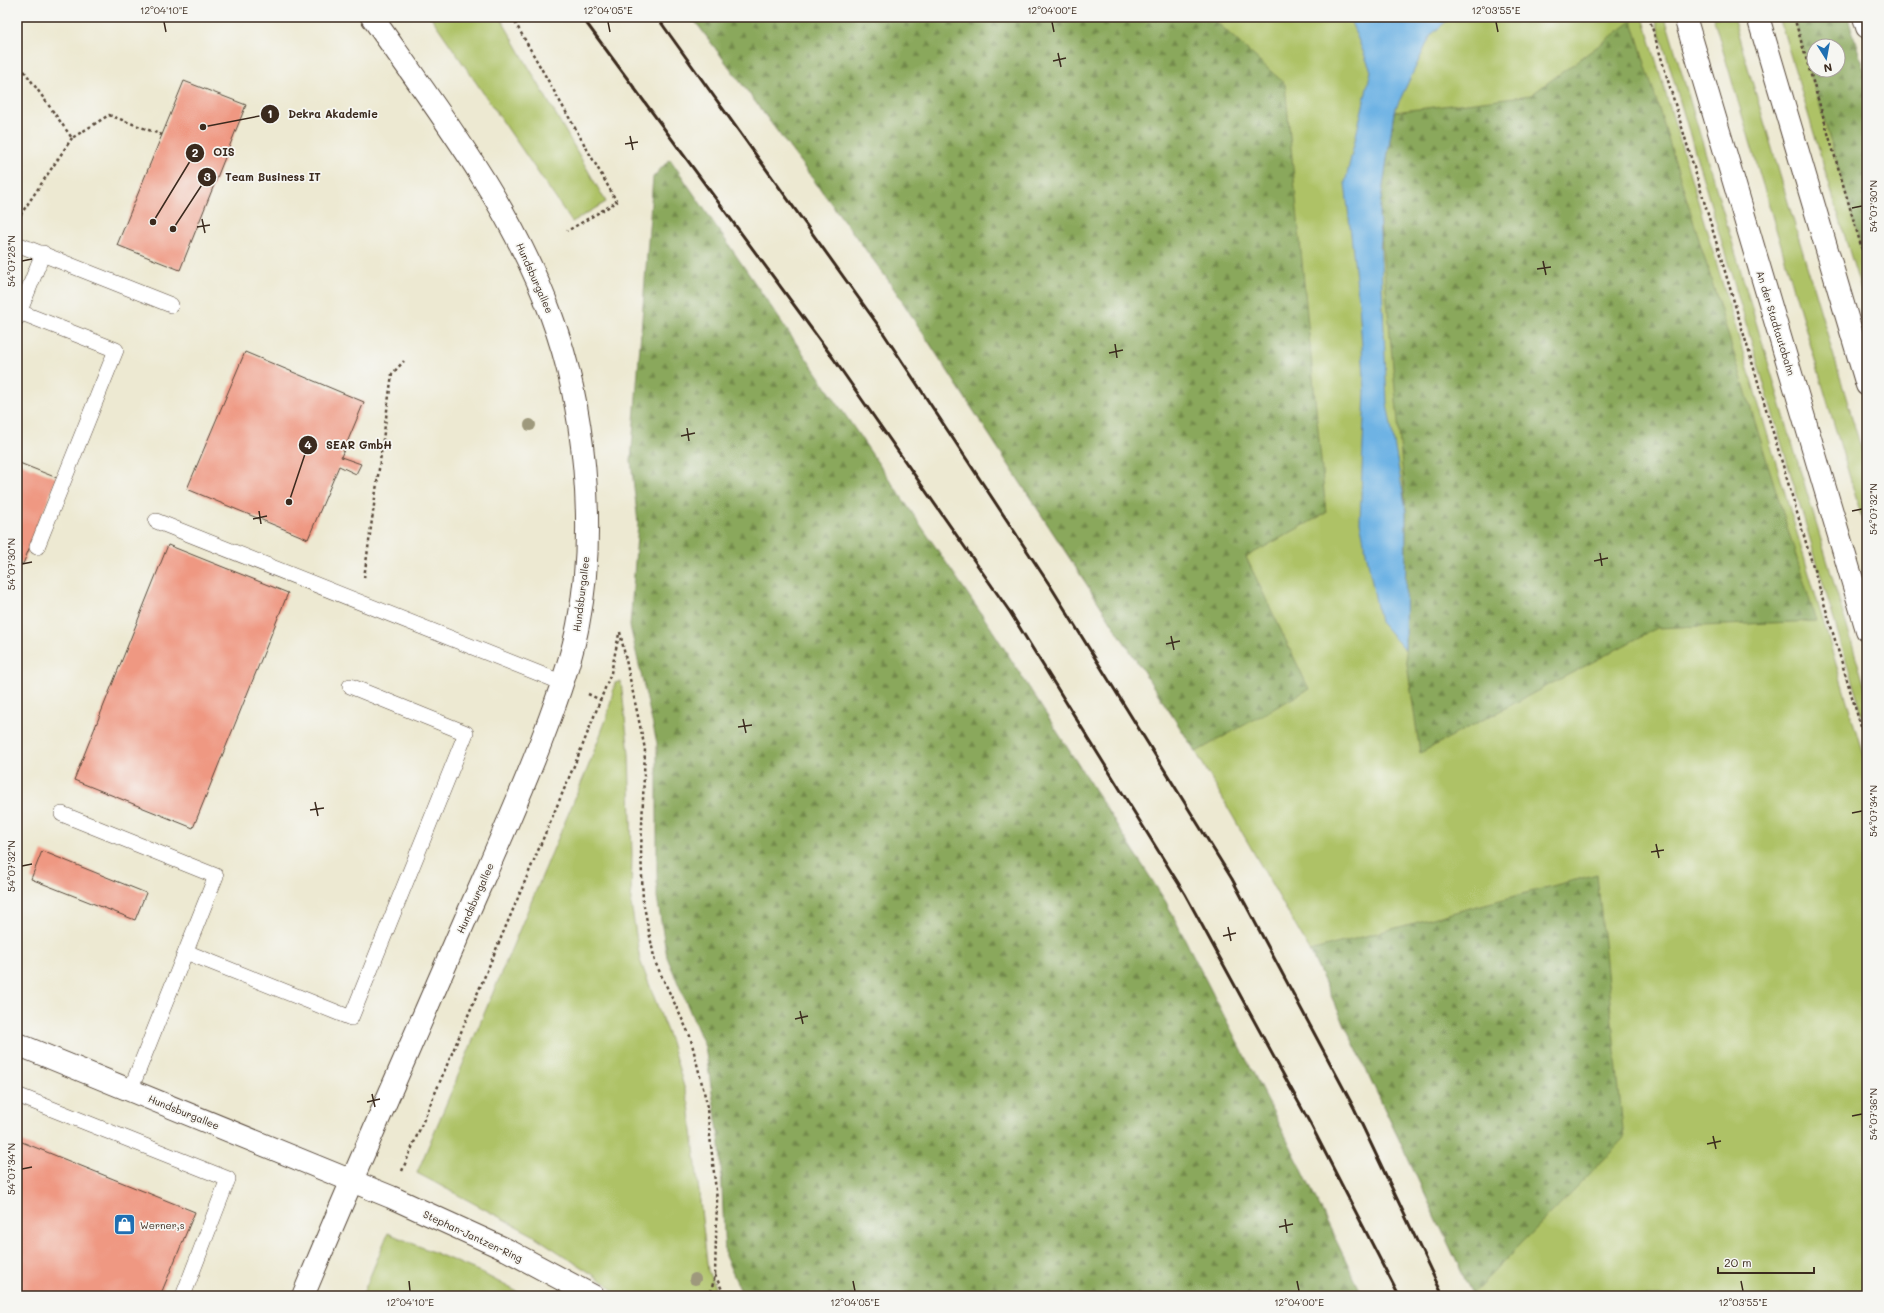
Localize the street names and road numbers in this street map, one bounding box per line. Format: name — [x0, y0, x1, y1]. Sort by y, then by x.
street label: Hundsburgallee — [513, 241, 557, 315]
street label: An der Stadtautobahn — [1753, 269, 1799, 377]
street label: Hundsburgallee — [569, 556, 593, 632]
street label: Hundsburgallee — [453, 861, 497, 935]
street label: Hundsburgallee — [146, 1091, 222, 1133]
street label: Stephan-Jantzen-Ring — [421, 1207, 525, 1265]

